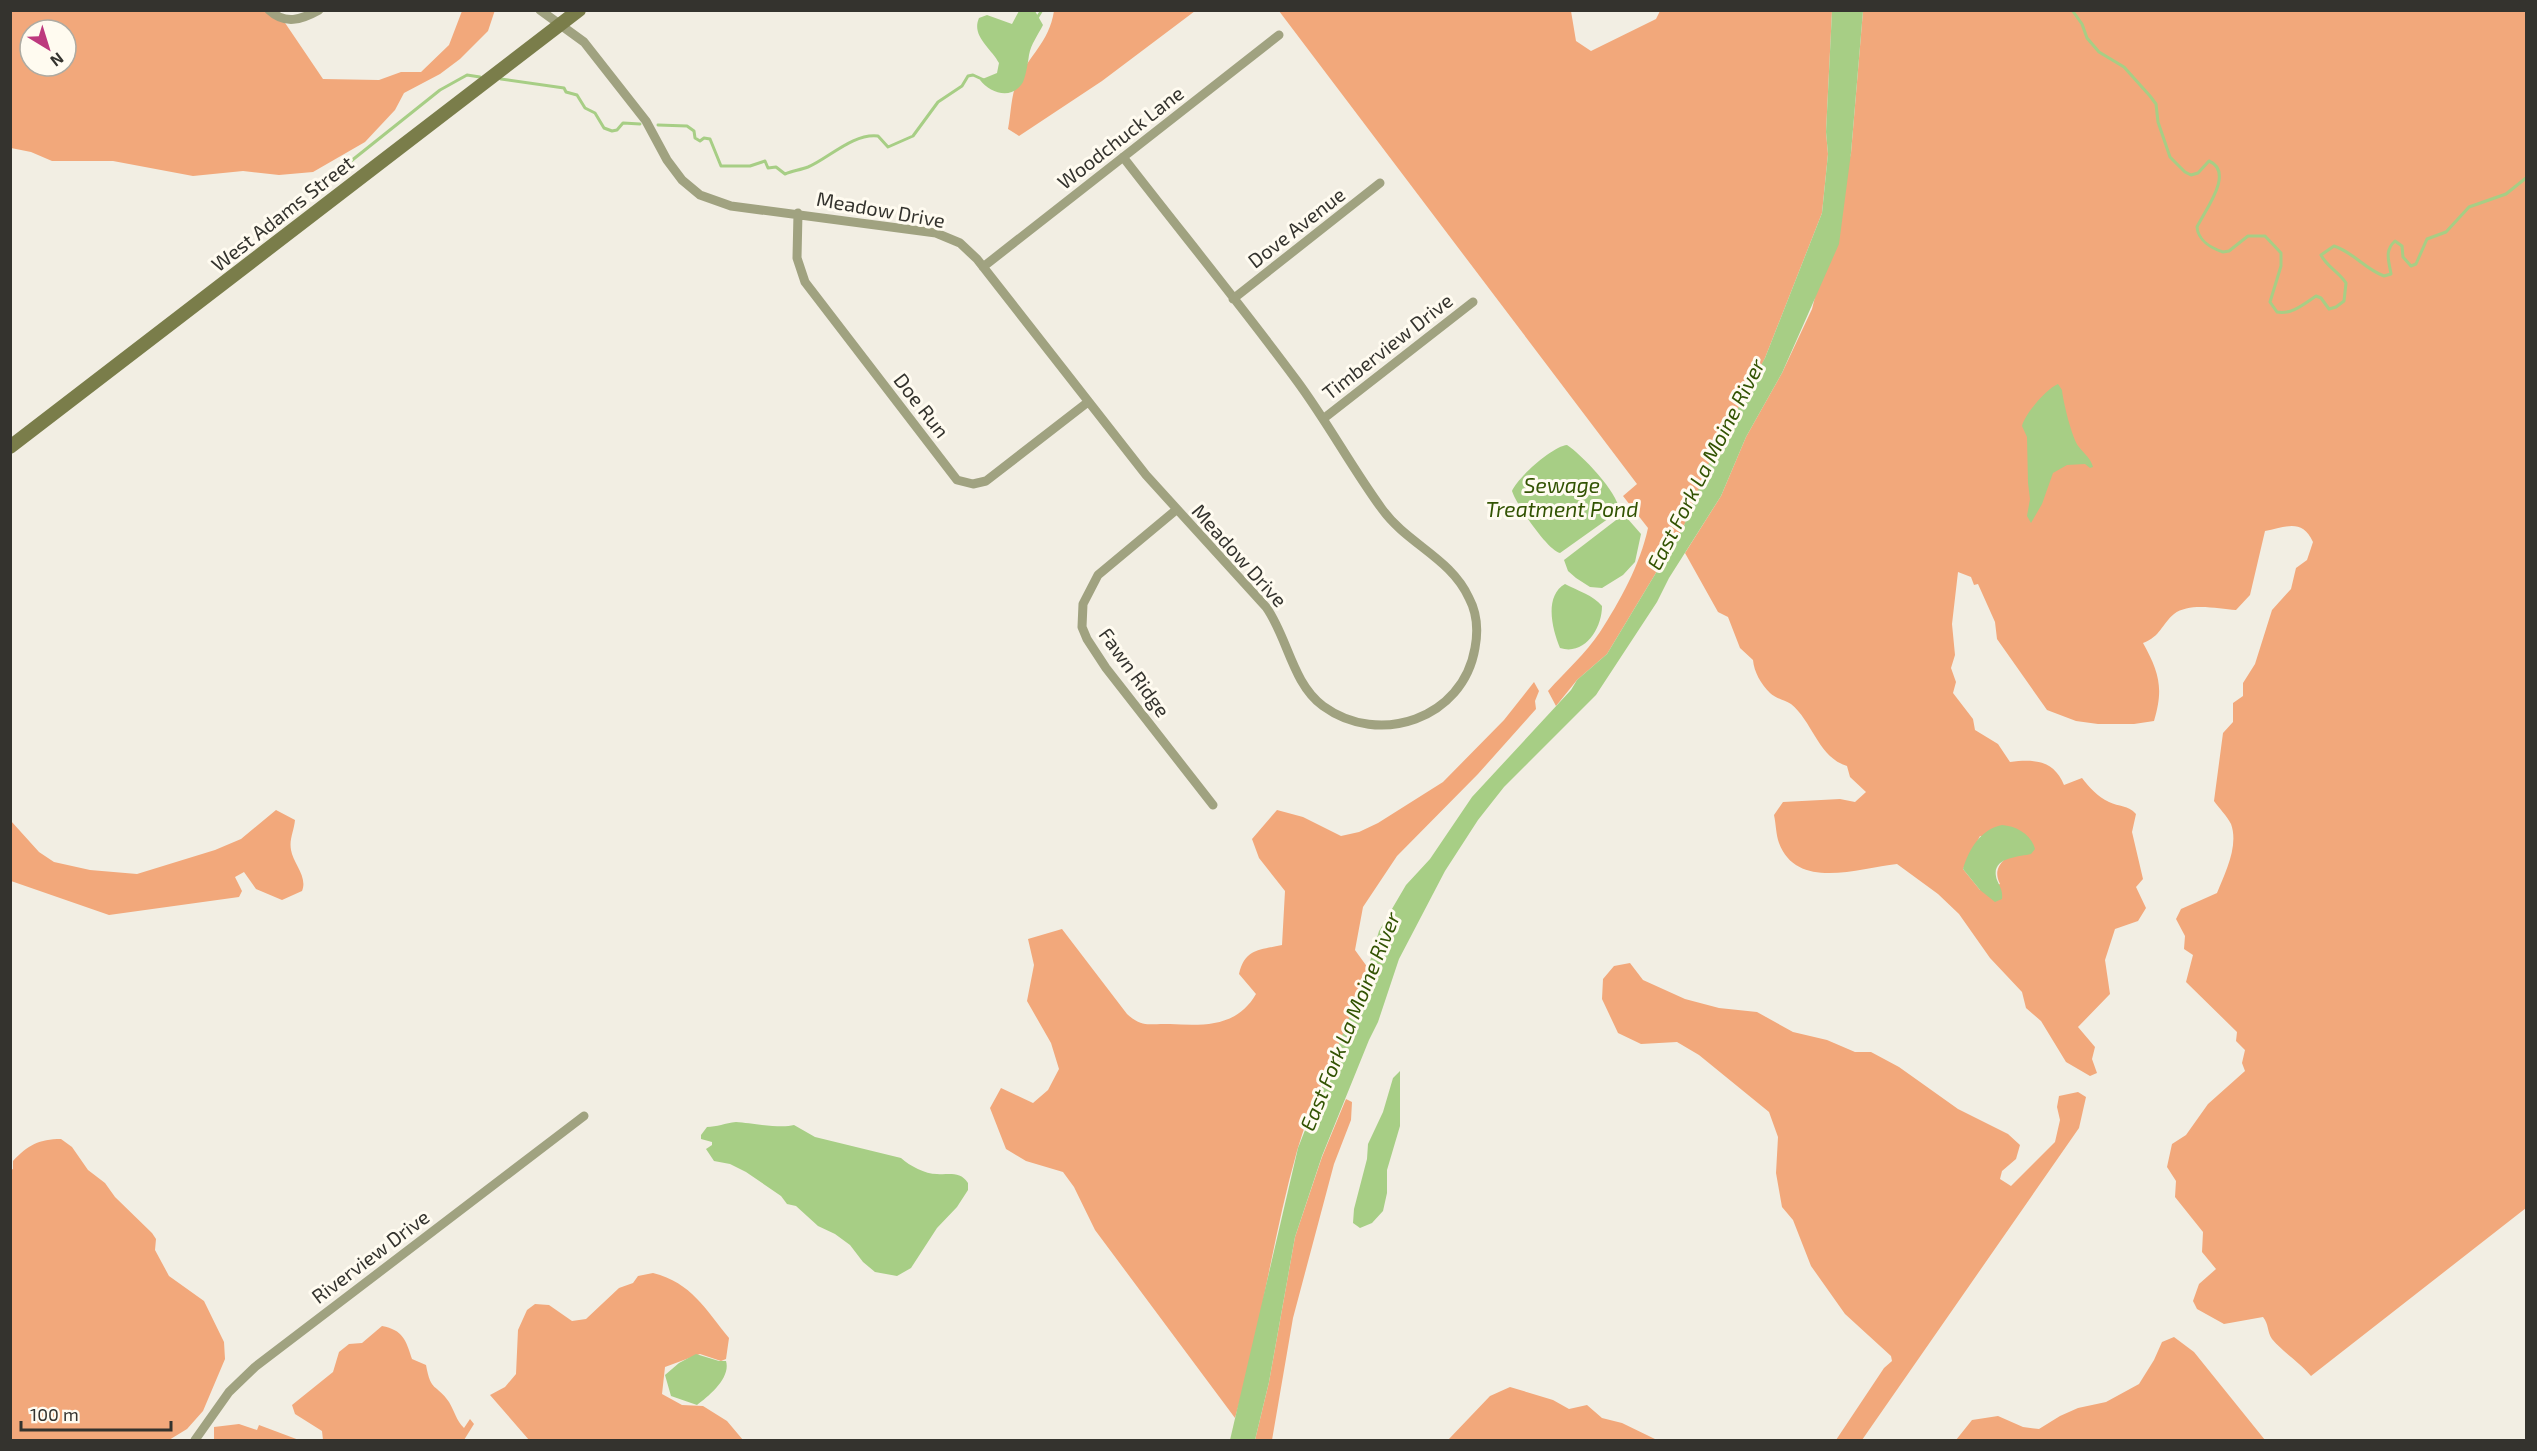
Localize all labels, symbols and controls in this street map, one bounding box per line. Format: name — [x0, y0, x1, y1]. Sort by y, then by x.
north arrow — [18, 18, 78, 78]
text: N — [47, 49, 68, 71]
street label: Woodchuck Lane — [1052, 80, 1188, 194]
street label: West Adams Street — [206, 150, 358, 276]
street label: Dove Avenue — [1243, 182, 1349, 272]
street label: Meadow Drive — [815, 186, 947, 232]
street label: Timberview Drive — [1317, 288, 1457, 404]
water label: East Fork La Moine River — [1641, 354, 1769, 574]
street label: Doe Run — [889, 368, 955, 442]
water label: Sewage Treatment Pond — [1486, 472, 1638, 521]
street label: Meadow Drive — [1188, 499, 1292, 611]
street label: Fawn Ridge — [1095, 623, 1175, 721]
water label: East Fork La Moine River — [1294, 907, 1405, 1134]
street label: Riverview Drive — [307, 1204, 433, 1308]
scale bar — [21, 1394, 171, 1432]
text: 100 m — [30, 1403, 79, 1425]

